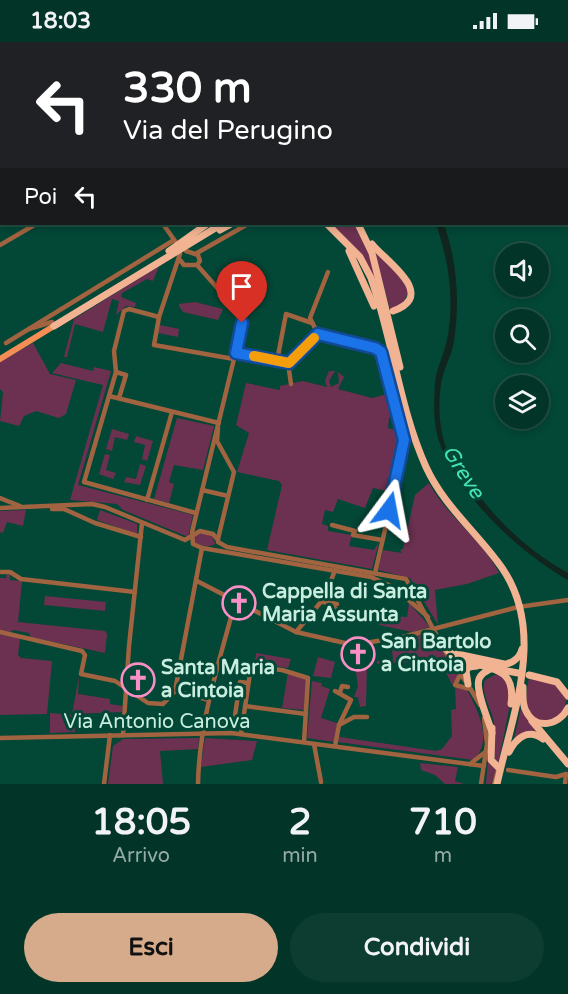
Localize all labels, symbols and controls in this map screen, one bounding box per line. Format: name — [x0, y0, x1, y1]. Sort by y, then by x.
text: 18:03 — [30, 8, 91, 34]
text: 330 m — [123, 63, 252, 114]
icon: left — [24, 66, 102, 144]
text: Via del Perugino — [123, 114, 333, 147]
icon: left — [69, 180, 102, 213]
text: Poi — [24, 184, 57, 210]
map controls — [495, 243, 549, 429]
button: sound — [495, 243, 549, 297]
pin — [216, 261, 267, 323]
icon: arrive — [225, 270, 258, 303]
button: search — [495, 309, 549, 363]
button: layers — [495, 375, 549, 429]
water label: Greve — [437, 441, 490, 504]
position arrow — [357, 478, 421, 542]
place label: Cappella di Santa Maria Assunta — [262, 580, 427, 627]
church icon: Cappella di Santa Maria Assunta — [221, 585, 257, 621]
place label: San Bartolo a Cintoia — [381, 630, 492, 677]
church icon: San Bartolo a Cintoia — [340, 636, 376, 672]
place label: Santa Maria a Cintoia — [161, 656, 275, 703]
church icon: Santa Maria a Cintoia — [120, 662, 156, 698]
street label: Via Antonio Canova — [63, 710, 251, 734]
text: 18:05 — [91, 801, 191, 844]
text: 2 — [289, 801, 311, 844]
text: 710 — [409, 801, 477, 844]
text: Arrivo — [112, 844, 170, 868]
text: min — [282, 844, 318, 868]
text: m — [434, 844, 452, 868]
button: Esci — [24, 913, 278, 982]
button: Condividi — [290, 913, 544, 982]

